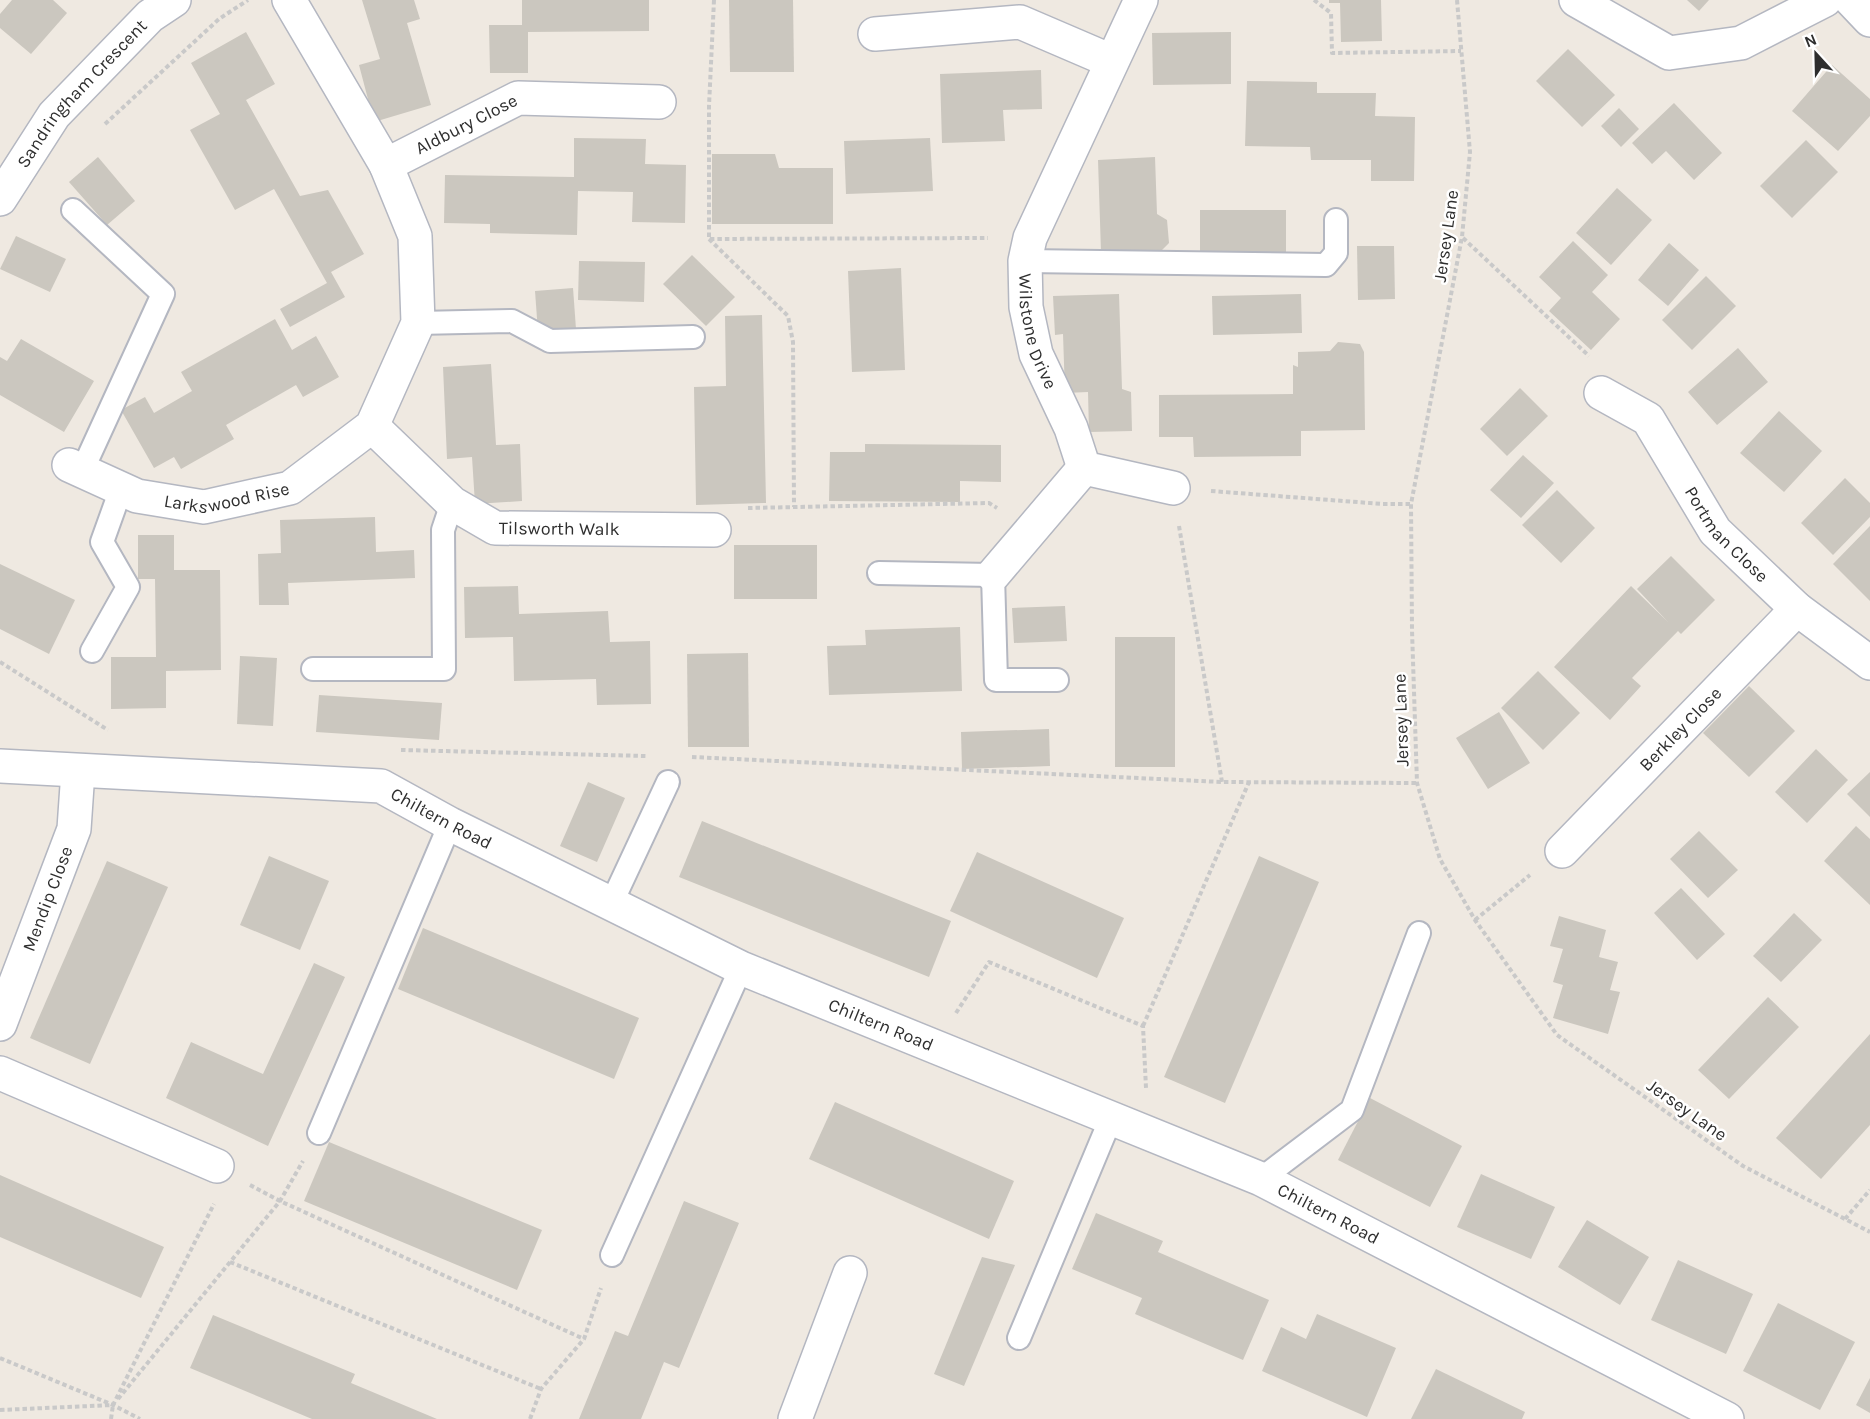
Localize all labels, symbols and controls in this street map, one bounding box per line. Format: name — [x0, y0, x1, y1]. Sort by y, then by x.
street label: Sandringham Crescent — [12, 15, 152, 172]
north arrow — [1786, 24, 1846, 84]
text: N — [1802, 30, 1819, 52]
street label: Aldbury Close — [412, 89, 521, 159]
street label: Jersey Lane — [1429, 189, 1463, 283]
street label: Wilstone Drive — [1014, 273, 1062, 392]
street label: Larkswood Rise — [162, 477, 291, 519]
street label: Portman Close — [1680, 482, 1773, 587]
street label: Tilsworth Walk — [499, 517, 620, 540]
street label: Jersey Lane — [1388, 673, 1414, 767]
street label: Berkley Close — [1635, 682, 1726, 776]
street label: Chiltern Road — [387, 782, 496, 854]
street label: Mendip Close — [18, 843, 77, 954]
street label: Chiltern Road — [825, 994, 937, 1056]
street label: Jersey Lane — [1643, 1074, 1731, 1146]
street label: Chiltern Road — [1274, 1178, 1383, 1249]

